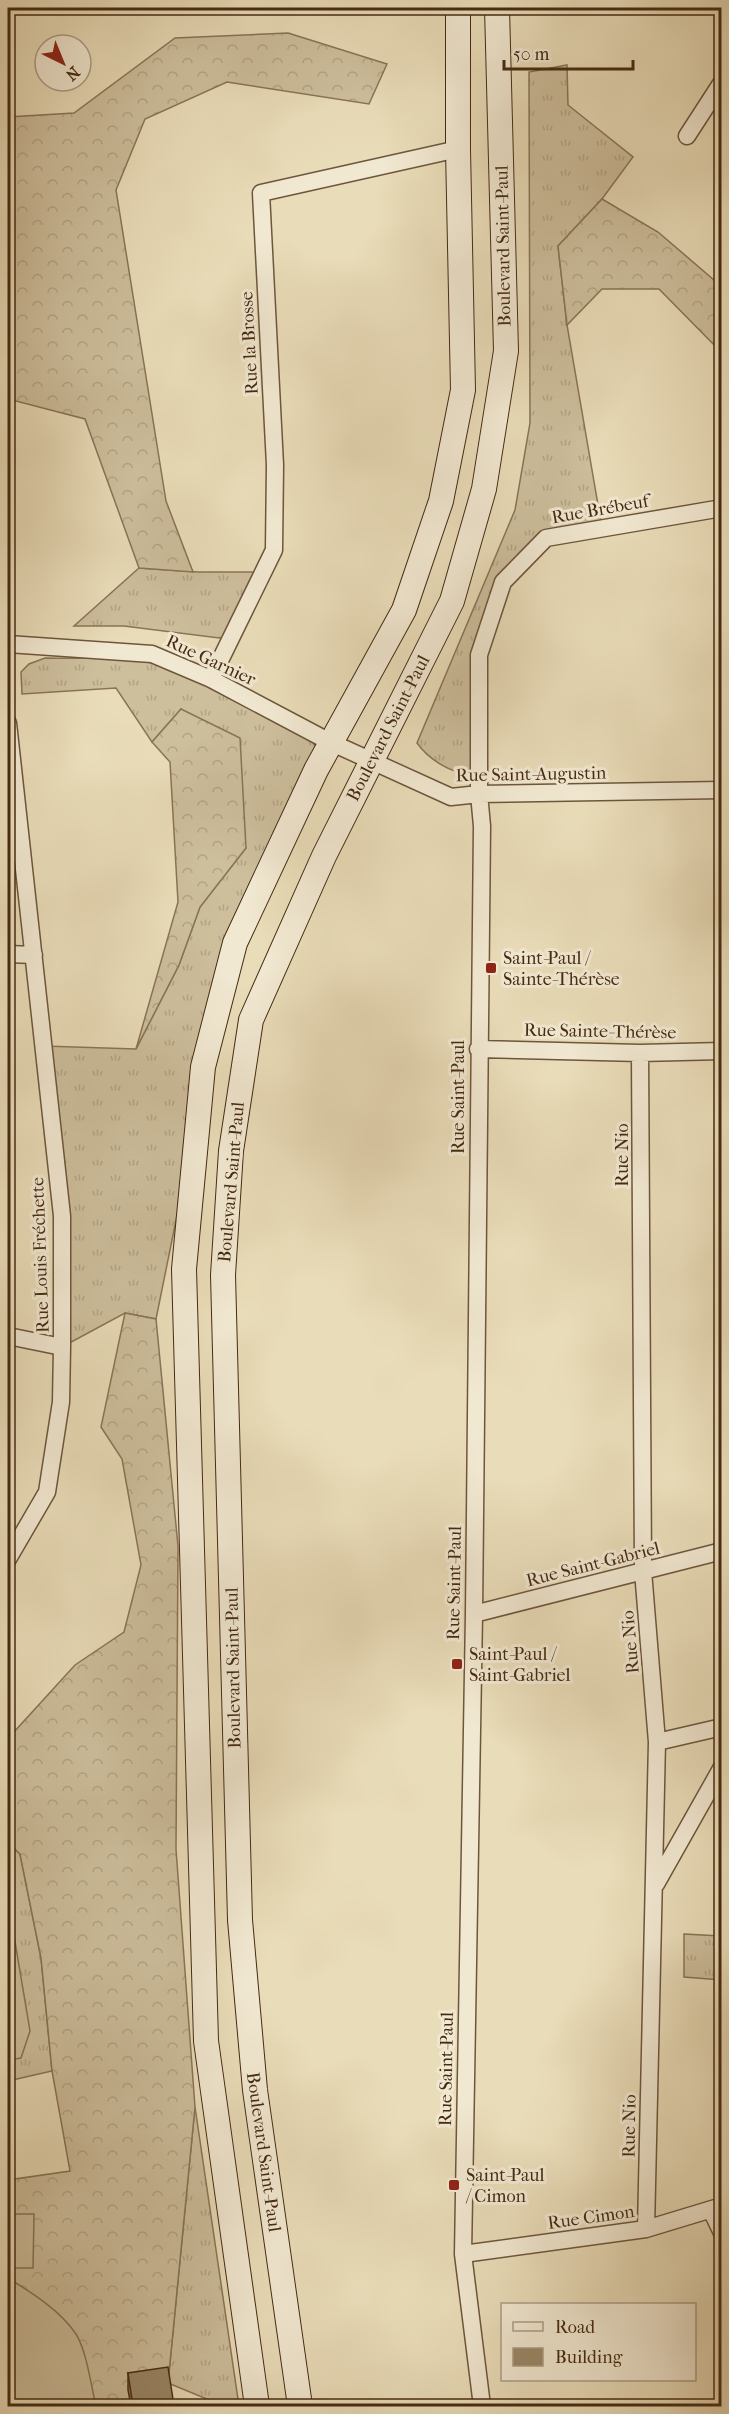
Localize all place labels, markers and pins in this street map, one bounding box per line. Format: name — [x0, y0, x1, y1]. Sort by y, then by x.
place label: Saint-Paul / Sainte-Thérèse — [503, 948, 620, 990]
marker: Saint-Paul / Sainte-Thérèse — [484, 961, 498, 975]
place label: Saint-Paul / Saint-Gabriel — [469, 1644, 570, 1686]
marker: Saint-Paul / Saint-Gabriel — [450, 1657, 464, 1671]
place label: Saint-Paul / Cimon — [465, 2165, 544, 2207]
marker: Saint-Paul / Cimon — [447, 2178, 461, 2192]

